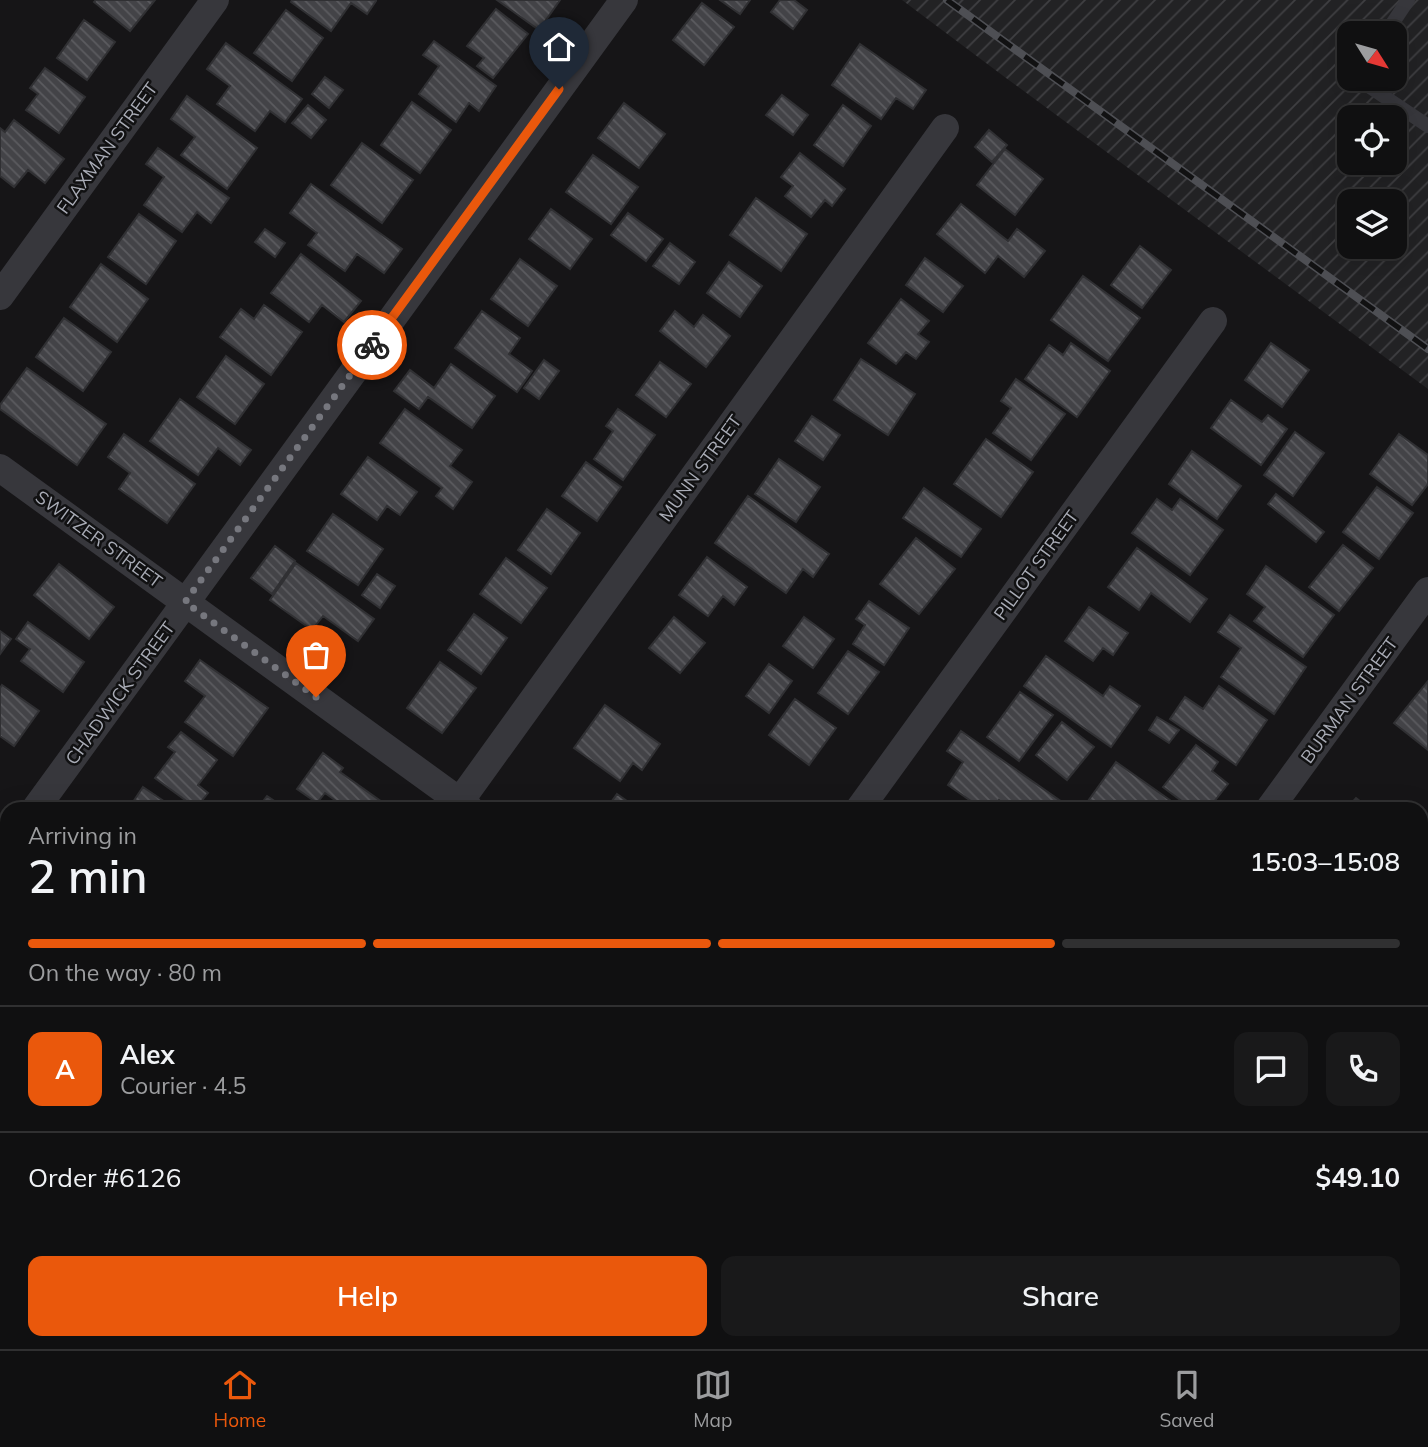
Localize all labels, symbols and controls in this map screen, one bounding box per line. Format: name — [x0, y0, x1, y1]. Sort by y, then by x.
pin — [529, 17, 589, 89]
north arrow — [1337, 21, 1407, 91]
map controls — [1337, 21, 1407, 259]
icon: home — [540, 28, 578, 66]
street label: FLAXMAN STREET — [52, 78, 163, 218]
button: locate — [1337, 105, 1407, 175]
button: layers — [1337, 189, 1407, 259]
courier — [337, 310, 407, 380]
icon: bike — [353, 326, 391, 364]
street label: MUNN STREET — [654, 410, 746, 526]
street label: SWITZER STREET — [31, 485, 167, 593]
street label: PILLOT STREET — [988, 506, 1084, 624]
street label: CHADWICK STREET — [60, 617, 180, 769]
pin — [286, 625, 346, 697]
street label: BURMAN STREET — [1295, 632, 1403, 768]
icon: bag — [297, 636, 335, 674]
text: Arriving in — [28, 821, 137, 850]
text: 15:03–15:08 — [1250, 845, 1400, 878]
text: 2 min — [28, 847, 147, 905]
text: On the way · 80 m — [28, 958, 222, 987]
button: chat — [1234, 1032, 1308, 1106]
button: phone — [1326, 1032, 1400, 1106]
text: Alex — [120, 1038, 175, 1071]
text: A — [55, 1053, 75, 1086]
text: Courier · 4.5 — [120, 1071, 246, 1100]
text: Order #6126 — [28, 1161, 181, 1194]
text: $49.10 — [1316, 1161, 1400, 1194]
button: Help — [28, 1256, 707, 1336]
button: Share — [721, 1256, 1400, 1336]
tab: Home — [214, 1366, 266, 1432]
tab: Map — [693, 1366, 732, 1432]
tab: Saved — [1160, 1366, 1214, 1432]

